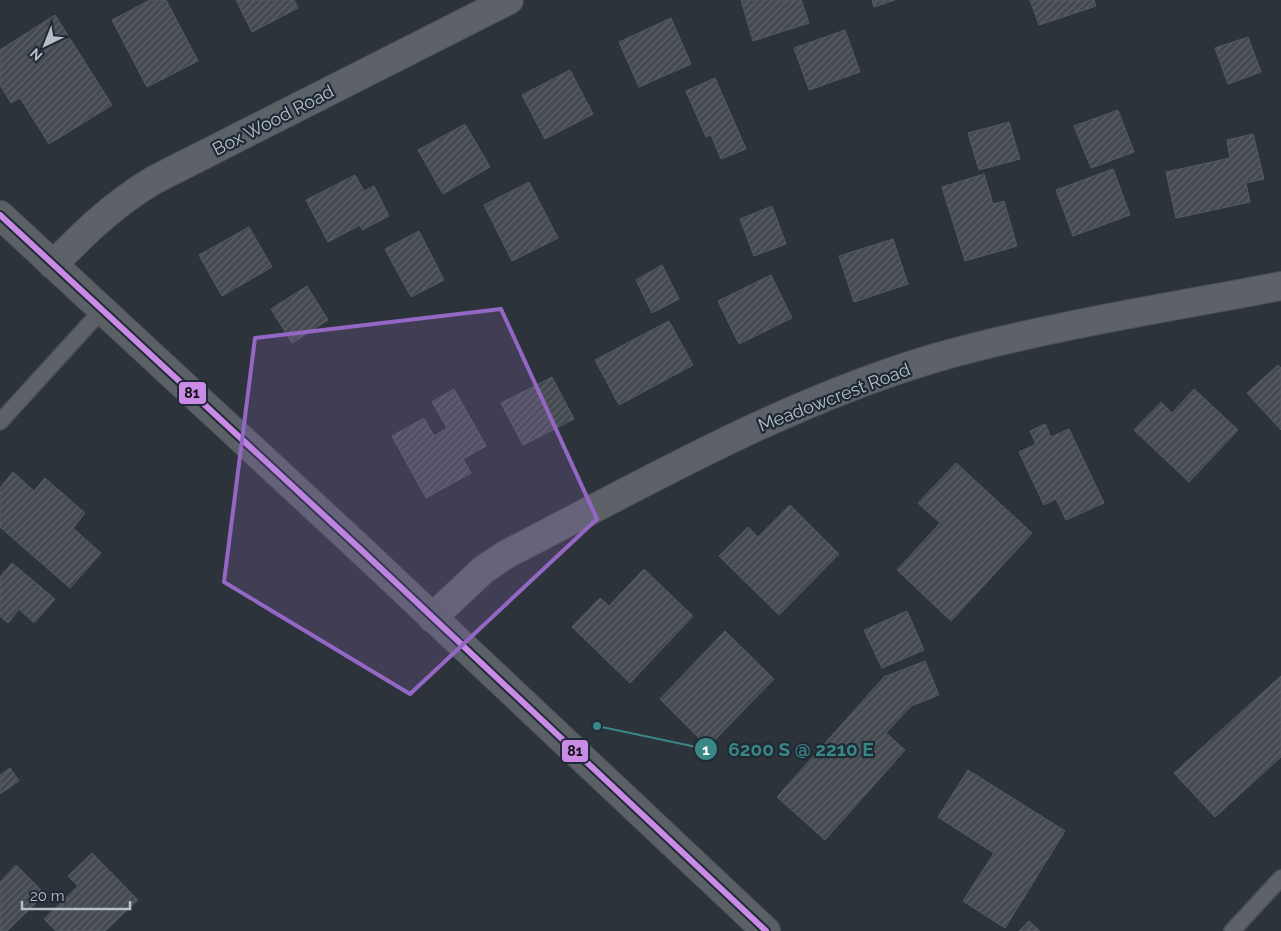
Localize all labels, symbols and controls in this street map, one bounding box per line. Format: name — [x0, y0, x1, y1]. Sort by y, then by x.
north arrow — [20, 20, 70, 70]
text: N — [27, 45, 45, 64]
street label: Box Wood Road — [209, 80, 337, 160]
street label: Meadowcrest Road — [755, 358, 913, 436]
line badge: 81 — [178, 381, 207, 405]
text: 81 — [184, 385, 200, 401]
callout: 6200 S @ 2210 E — [694, 732, 884, 766]
text: 6200 S @ 2210 E — [728, 738, 874, 760]
line badge: 81 — [561, 739, 589, 763]
text: 1 — [702, 741, 710, 759]
text: 81 — [567, 743, 583, 759]
scale bar — [22, 878, 130, 910]
text: 20 m — [30, 887, 65, 905]

